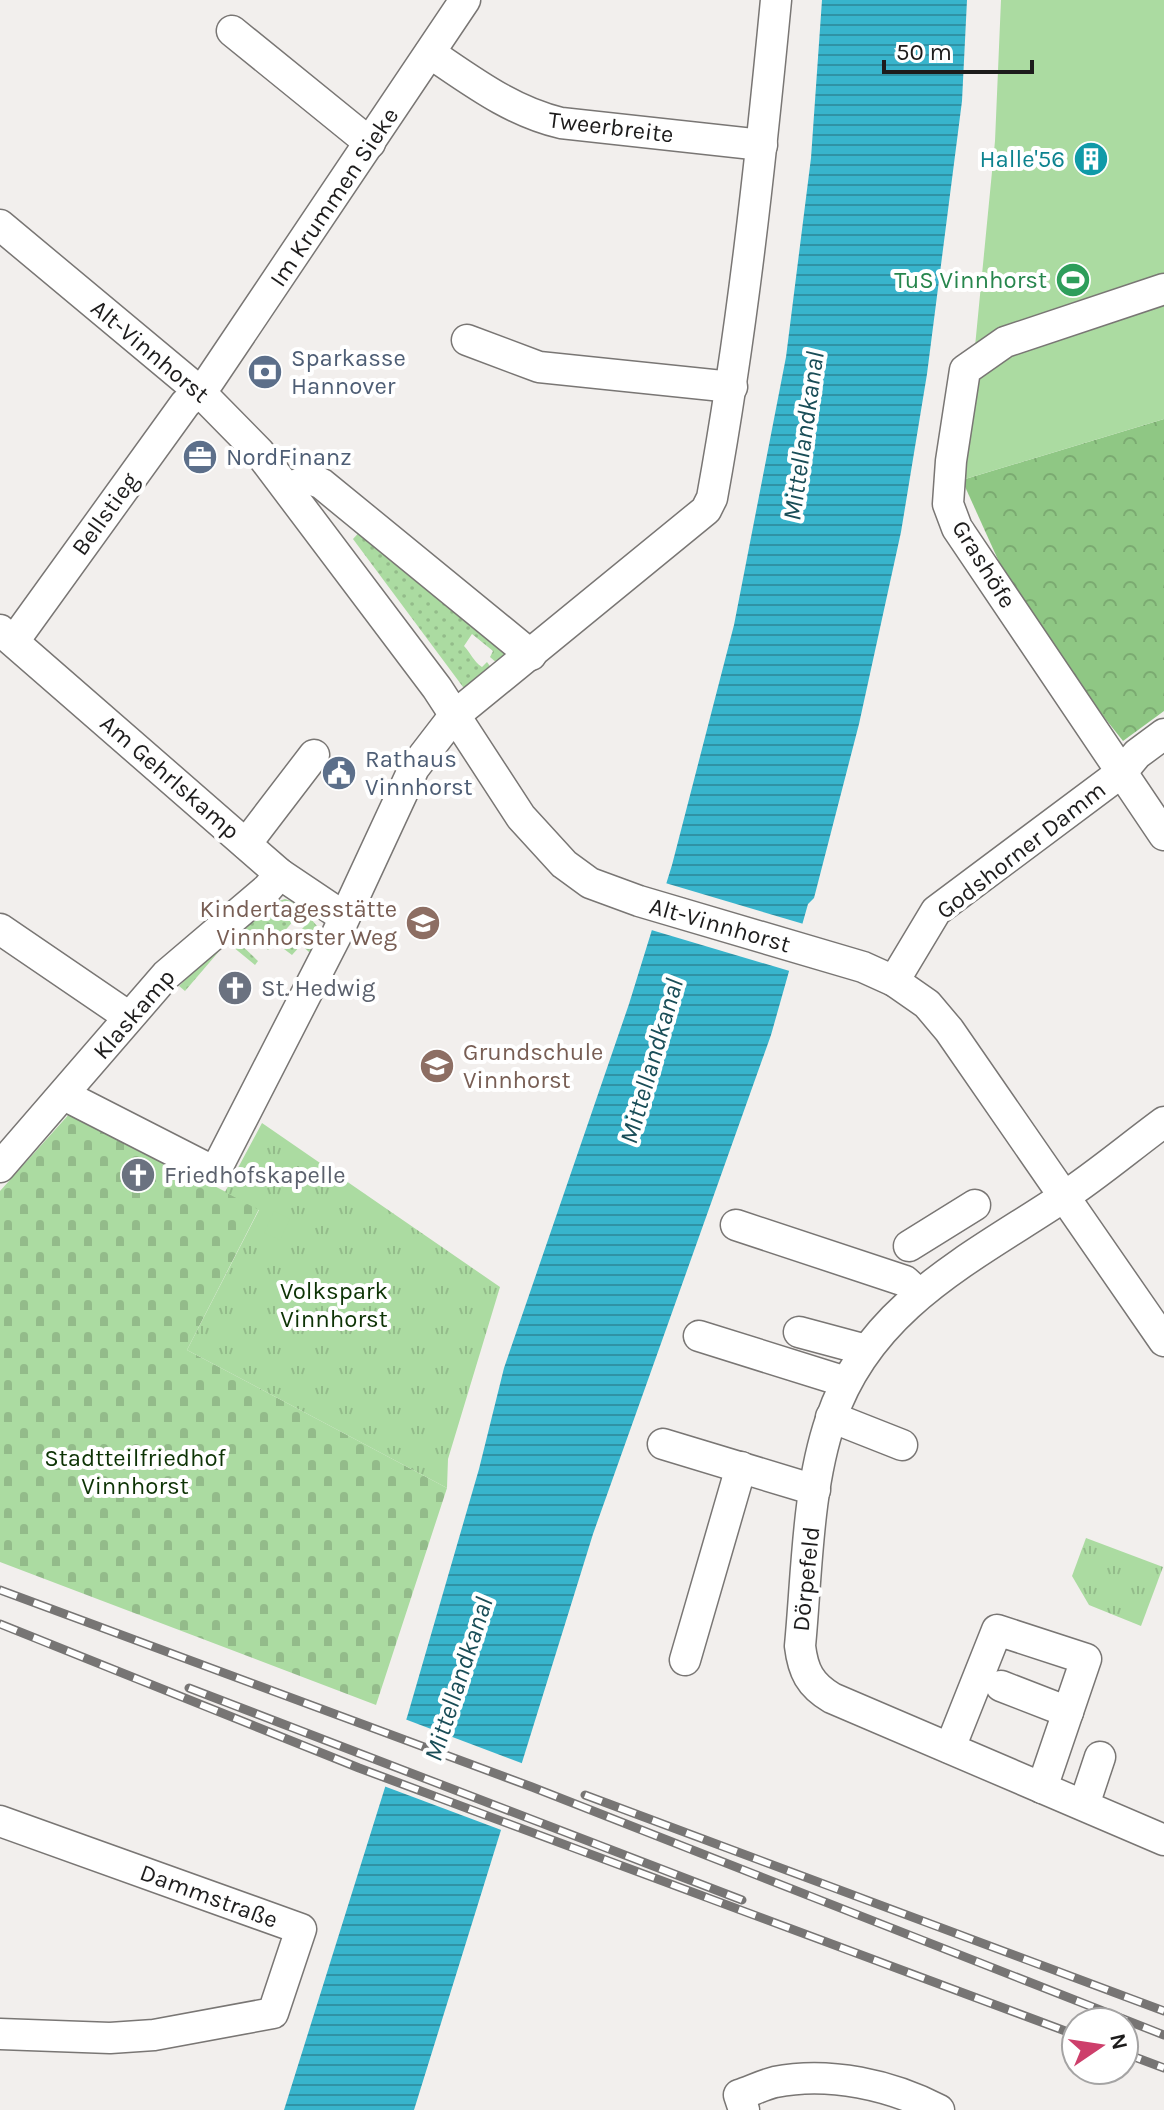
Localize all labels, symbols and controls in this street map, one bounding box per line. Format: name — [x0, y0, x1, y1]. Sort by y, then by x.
scale bar — [884, 24, 1032, 74]
text: 50 m — [896, 38, 952, 66]
street label: Im Krummen Sieke — [264, 102, 404, 292]
street label: Tweerbreite — [547, 105, 675, 149]
building icon: Halle'56 — [1072, 140, 1110, 178]
place label: Halle'56 — [979, 145, 1065, 173]
sports icon: TuS Vinnhorst — [1054, 261, 1092, 299]
place label: TuS Vinnhorst — [894, 266, 1047, 294]
street label: Alt-Vinnhorst — [85, 294, 215, 408]
place label: Sparkasse Hannover — [291, 344, 406, 400]
water label: Mittellandkanal — [776, 349, 831, 523]
bank icon: Sparkasse Hannover — [246, 353, 284, 391]
office icon: NordFinanz — [181, 438, 219, 476]
place label: NordFinanz — [226, 443, 352, 471]
street label: Bellstieg — [66, 467, 145, 561]
street label: Grashöfe — [946, 515, 1022, 613]
street label: Am Gehrlskamp — [95, 709, 245, 845]
place label: Rathaus Vinnhorst — [365, 745, 473, 801]
public building icon: Rathaus Vinnhorst — [320, 754, 358, 792]
street label: Godshorner Damm — [931, 775, 1111, 925]
street label: Alt-Vinnhorst — [646, 892, 794, 958]
place label: Kindertagesstätte Vinnhorster Weg — [200, 895, 397, 951]
school or university icon: Kindertagesstätte Vinnhorster Weg — [404, 904, 442, 942]
street label: Klaskamp — [87, 963, 181, 1065]
church icon: St. Hedwig — [216, 969, 254, 1007]
place label: St. Hedwig — [261, 974, 376, 1002]
water label: Mittellandkanal — [613, 975, 690, 1147]
place label: Grundschule Vinnhorst — [463, 1038, 603, 1094]
school or university icon: Grundschule Vinnhorst — [418, 1047, 456, 1085]
church icon: Friedhofskapelle — [119, 1156, 157, 1194]
place label: Friedhofskapelle — [164, 1161, 346, 1189]
park label: Volkspark Vinnhorst — [280, 1277, 388, 1333]
park label: Stadtteilfriedhof Vinnhorst — [44, 1444, 227, 1500]
street label: Dörpefeld — [787, 1525, 825, 1633]
water label: Mittellandkanal — [417, 1593, 500, 1765]
street label: Dammstraße — [136, 1858, 282, 1934]
north arrow — [1060, 2006, 1140, 2086]
text: N — [1104, 2031, 1133, 2052]

